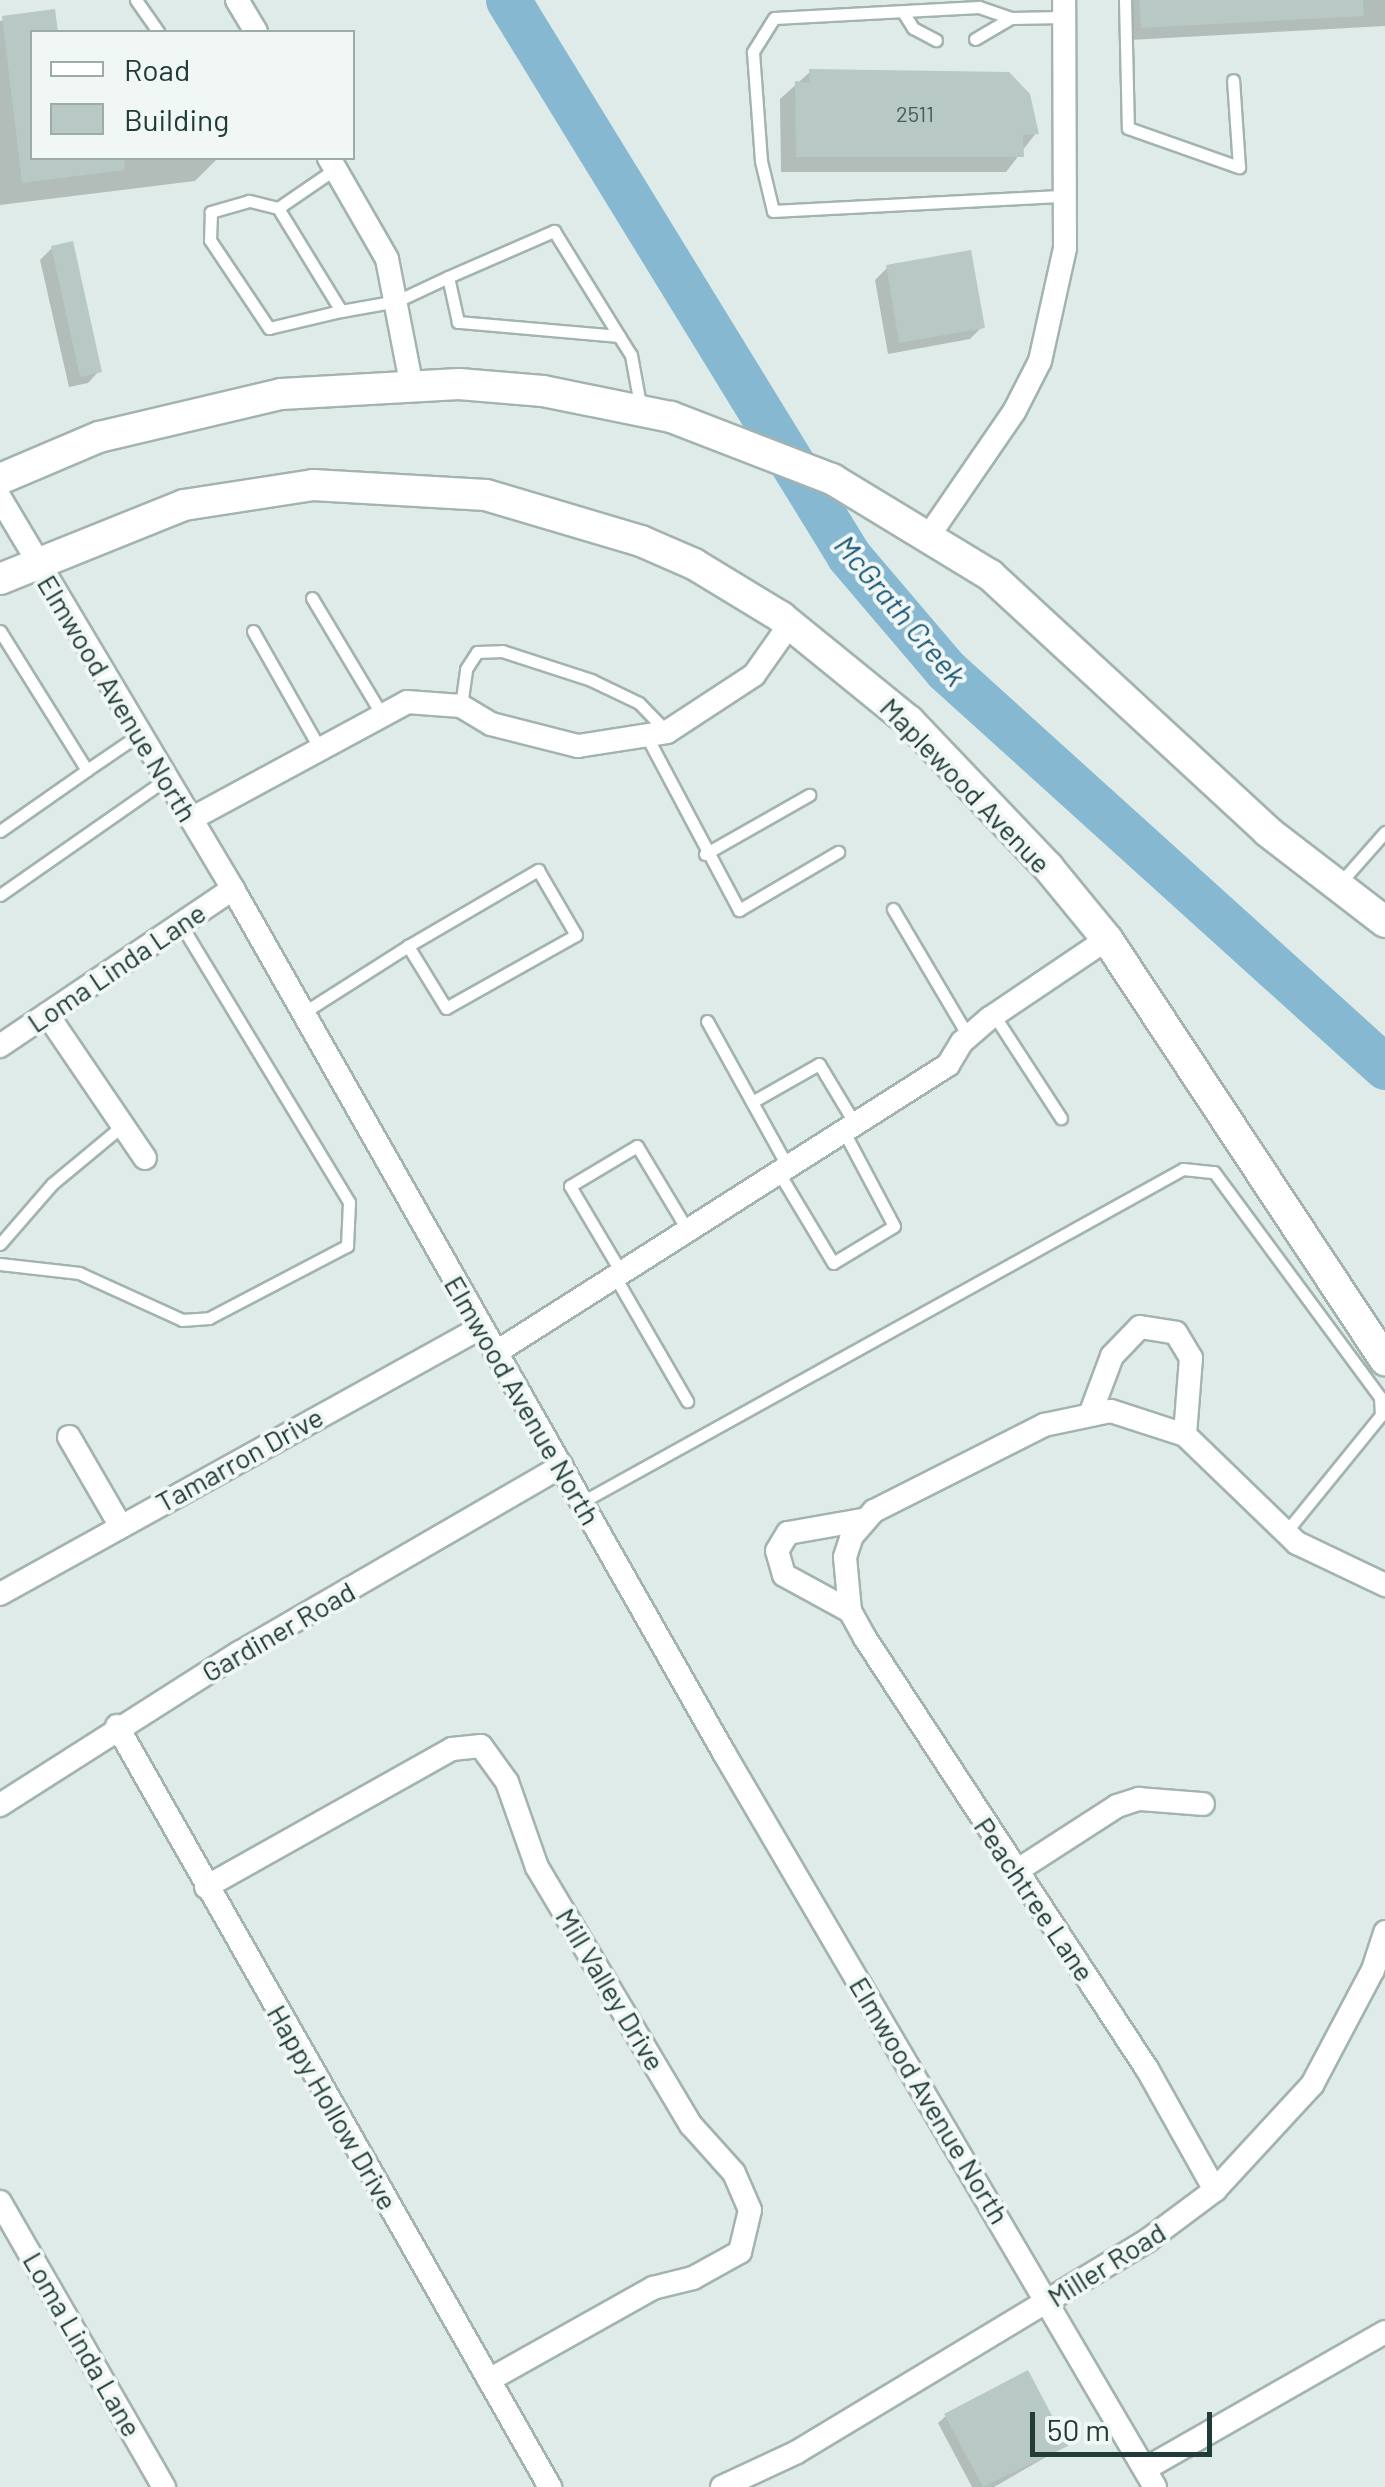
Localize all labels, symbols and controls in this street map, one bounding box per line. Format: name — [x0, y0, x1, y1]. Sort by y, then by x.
legend — [30, 30, 355, 160]
text: Road — [124, 51, 190, 87]
text: Building — [124, 101, 229, 137]
house number: 2511 — [896, 101, 934, 127]
water label: McGrath Creek — [828, 527, 974, 693]
street label: Elmwood Avenue North — [31, 568, 205, 828]
street label: Maplewood Avenue — [874, 690, 1058, 880]
street label: Loma Linda Lane — [21, 895, 211, 1039]
street label: Elmwood Avenue North — [438, 1269, 608, 1531]
street label: Tamarron Drive — [150, 1399, 328, 1519]
street label: Gardiner Road — [195, 1574, 361, 1688]
street label: Peachtree Lane — [968, 1811, 1102, 1987]
street label: Mill Valley Drive — [549, 1902, 673, 2076]
street label: Elmwood Avenue North — [843, 1970, 1017, 2230]
street label: Happy Hollow Drive — [261, 1999, 405, 2215]
street label: Miller Road — [1041, 2215, 1171, 2313]
street label: Loma Linda Lane — [17, 2246, 149, 2442]
scale bar — [1035, 2392, 1218, 2454]
text: 50 m — [1047, 2411, 1110, 2447]

